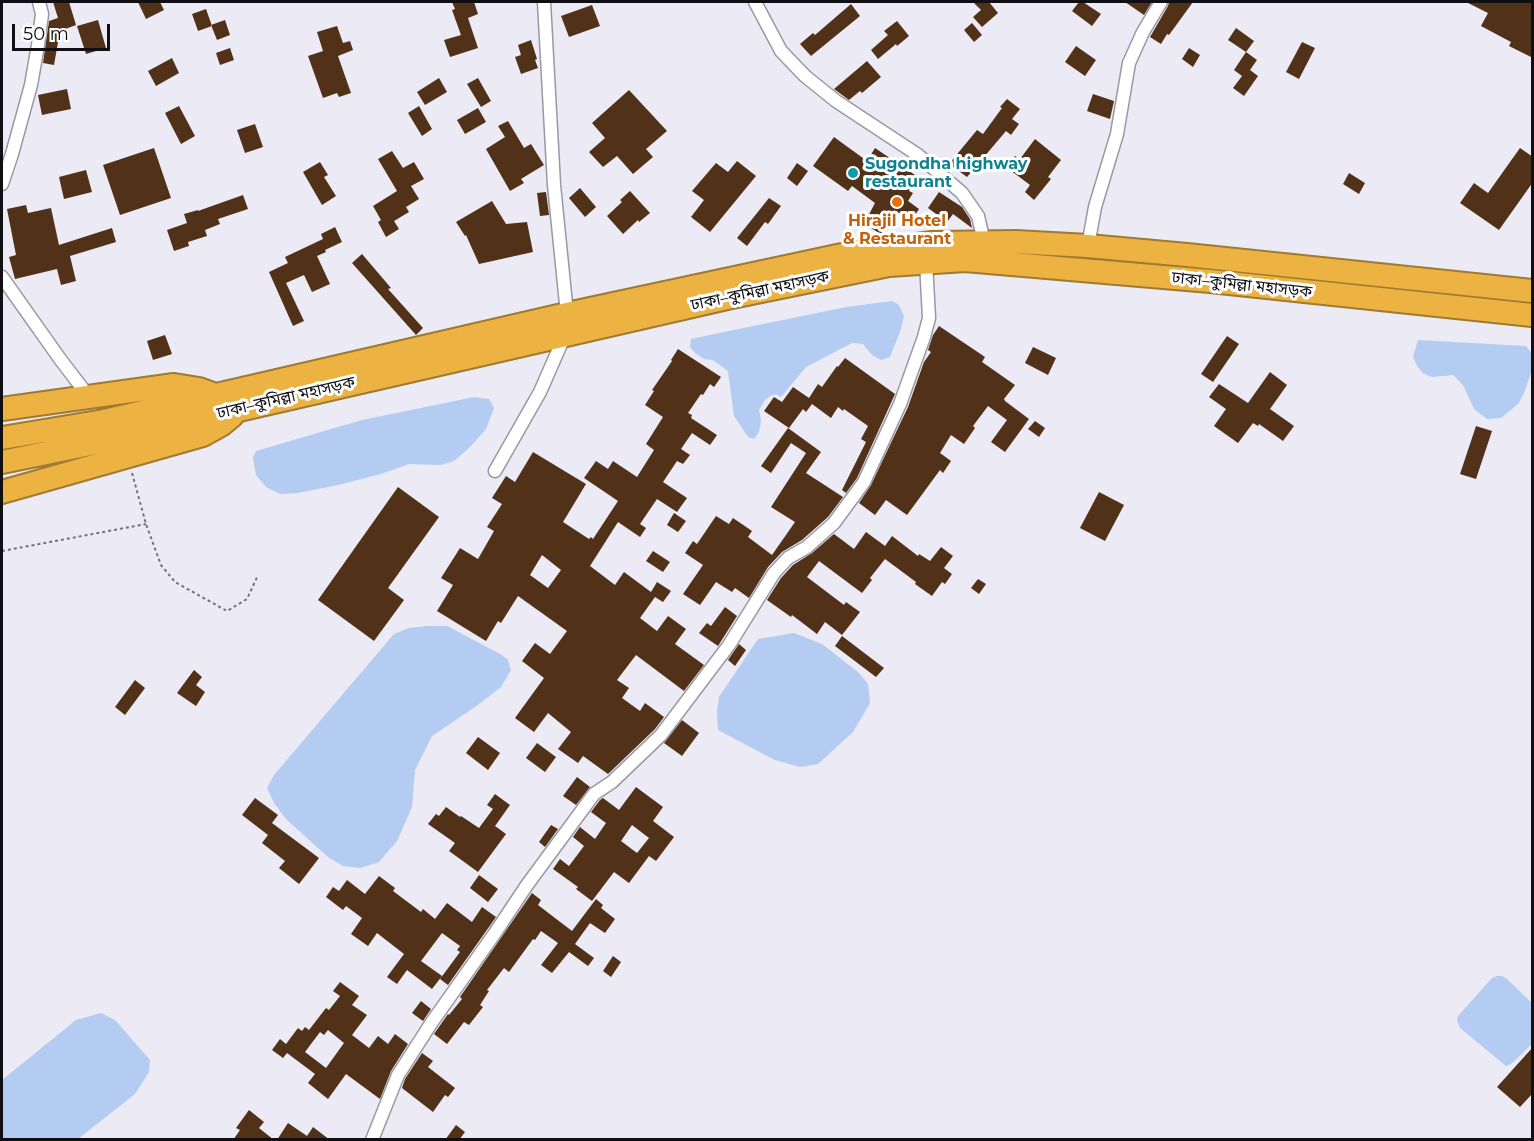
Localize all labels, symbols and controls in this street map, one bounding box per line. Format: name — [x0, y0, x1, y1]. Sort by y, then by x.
scale bar — [15, 12, 112, 50]
text: 50 m — [23, 23, 69, 45]
place label: Sugondha highway restaurant — [865, 154, 1027, 192]
marker: Sugondha highway restaurant — [846, 166, 860, 180]
marker: Hirajil Hotel & Restaurant — [890, 195, 904, 209]
place label: Hirajil Hotel & Restaurant — [843, 211, 951, 249]
street label: ঢাকা–কুমিল্লা মহাসড়ক — [689, 267, 831, 315]
street label: ঢাকা–কুমিল্লা মহাসড়ক — [1171, 268, 1313, 302]
street label: ঢাকা–কুমিল্লা মহাসড়ক — [215, 373, 357, 423]

